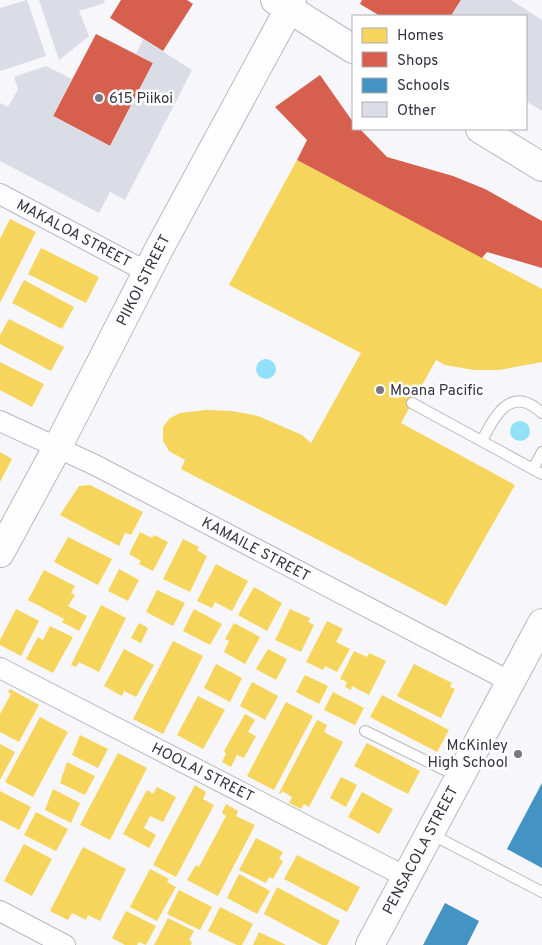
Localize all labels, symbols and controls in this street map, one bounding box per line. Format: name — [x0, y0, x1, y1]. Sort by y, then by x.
legend — [352, 15, 527, 130]
text: Homes — [397, 27, 444, 46]
text: Shops — [397, 52, 438, 71]
text: Schools — [397, 77, 450, 96]
place label: 615 Piikoi — [109, 90, 173, 109]
marker: 615 Piikoi — [93, 92, 105, 104]
text: Other — [397, 102, 436, 121]
street label: MAKALOA STREET — [13, 196, 134, 273]
street label: PIIKOI STREET — [113, 232, 175, 329]
place label: Moana Pacific — [390, 382, 484, 401]
marker: Moana Pacific — [374, 384, 386, 396]
street label: KAMAILE STREET — [198, 514, 313, 587]
place label: McKinley High School — [427, 737, 508, 773]
street label: HOOLAI STREET — [148, 739, 257, 807]
marker: McKinley High School — [512, 748, 524, 760]
street label: PENSACOLA STREET — [379, 783, 463, 918]

